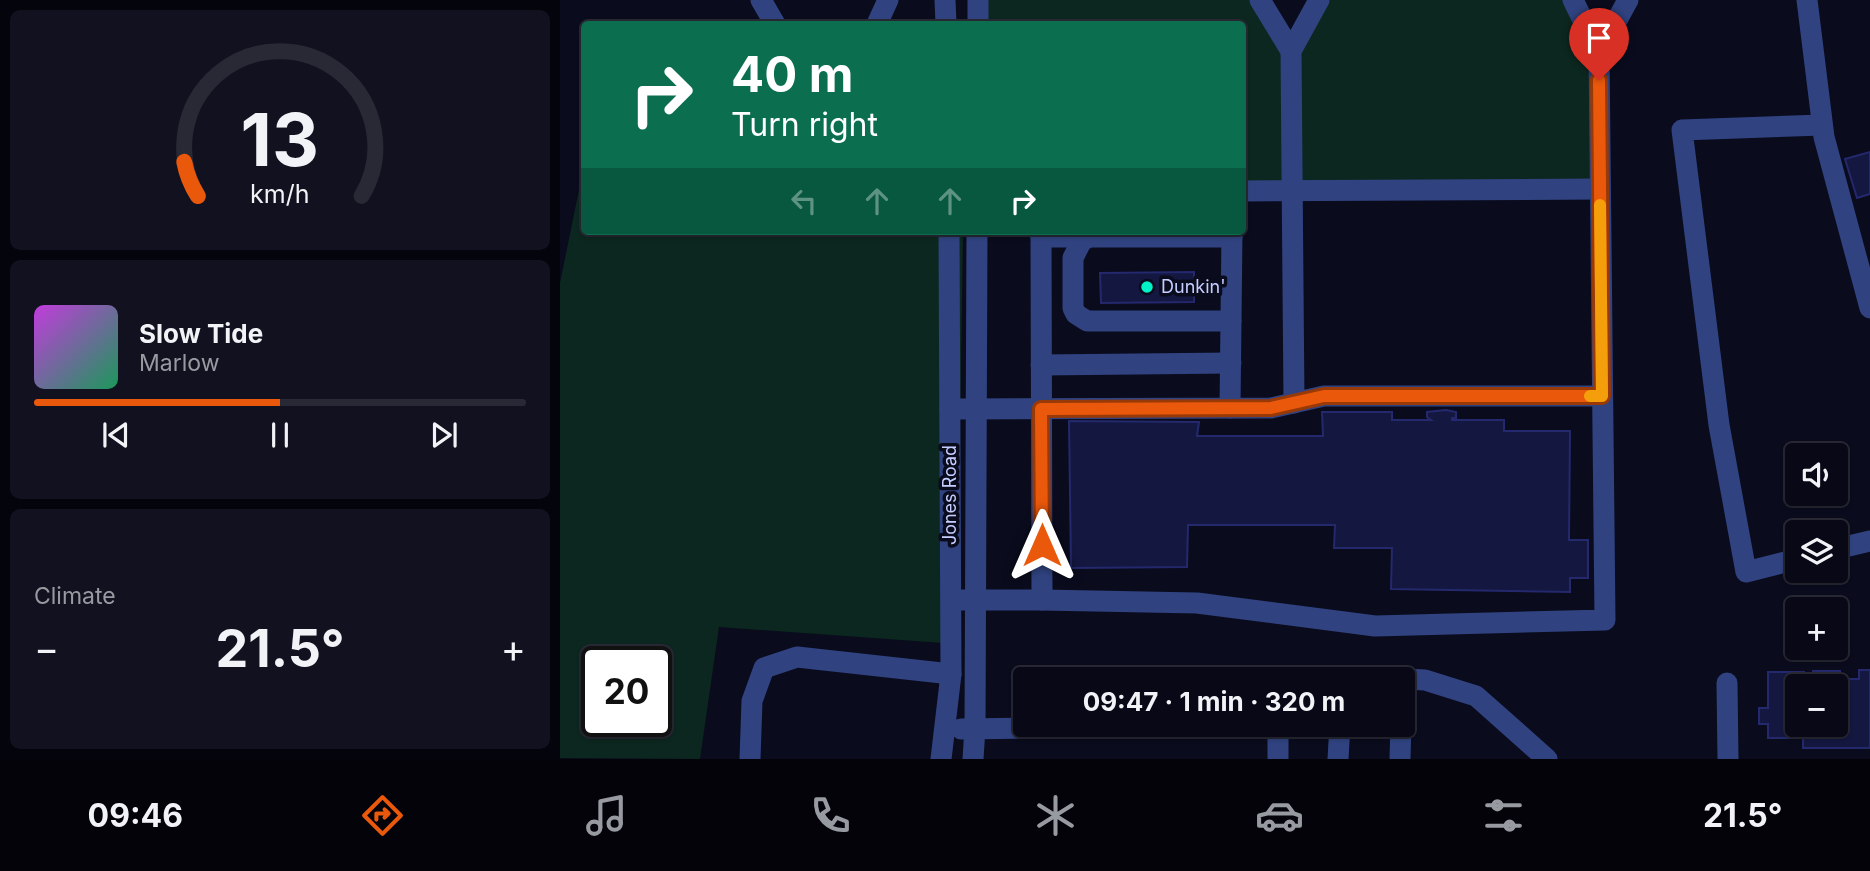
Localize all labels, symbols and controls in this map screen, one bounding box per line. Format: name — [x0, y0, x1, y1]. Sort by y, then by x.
pin — [1569, 8, 1629, 80]
icon: arrive — [1580, 19, 1618, 57]
text: 40 m — [731, 45, 854, 104]
icon: right — [616, 49, 707, 140]
text: 13 — [241, 95, 319, 184]
text: Turn right — [731, 105, 878, 144]
text: km/h — [250, 179, 310, 209]
icon: left — [785, 182, 823, 220]
icon: ahead — [858, 182, 896, 220]
icon: ahead — [931, 182, 969, 220]
icon: right — [1004, 182, 1042, 220]
place label: Dunkin' — [1161, 276, 1226, 297]
marker: Dunkin' — [1139, 279, 1155, 295]
text: Slow Tide — [139, 318, 263, 349]
text: Marlow — [139, 349, 219, 377]
icon: previous — [97, 416, 135, 454]
icon: pause — [261, 416, 299, 454]
icon: next — [425, 416, 463, 454]
map controls — [1785, 443, 1848, 737]
button: sound — [1785, 443, 1848, 506]
street label: Jones Road — [939, 445, 960, 545]
position arrow — [1005, 508, 1079, 582]
button: layers — [1785, 520, 1848, 583]
text: Climate — [34, 582, 116, 610]
button: + — [1785, 597, 1848, 660]
text: 21.5° — [215, 617, 345, 680]
text: − — [34, 625, 59, 671]
text: + — [501, 625, 526, 671]
speed limit sign: 20 — [581, 646, 672, 737]
button: − — [1785, 674, 1848, 737]
text: 09:47 · 1 min · 320 m — [1083, 686, 1345, 717]
icon: directions — [358, 791, 407, 840]
icon: music — [582, 791, 631, 840]
icon: phone — [806, 791, 855, 840]
icon: climate — [1031, 791, 1080, 840]
icon: car — [1255, 791, 1304, 840]
icon: filters — [1479, 791, 1528, 840]
text: 09:46 — [88, 796, 183, 835]
text: 21.5° — [1703, 796, 1782, 835]

